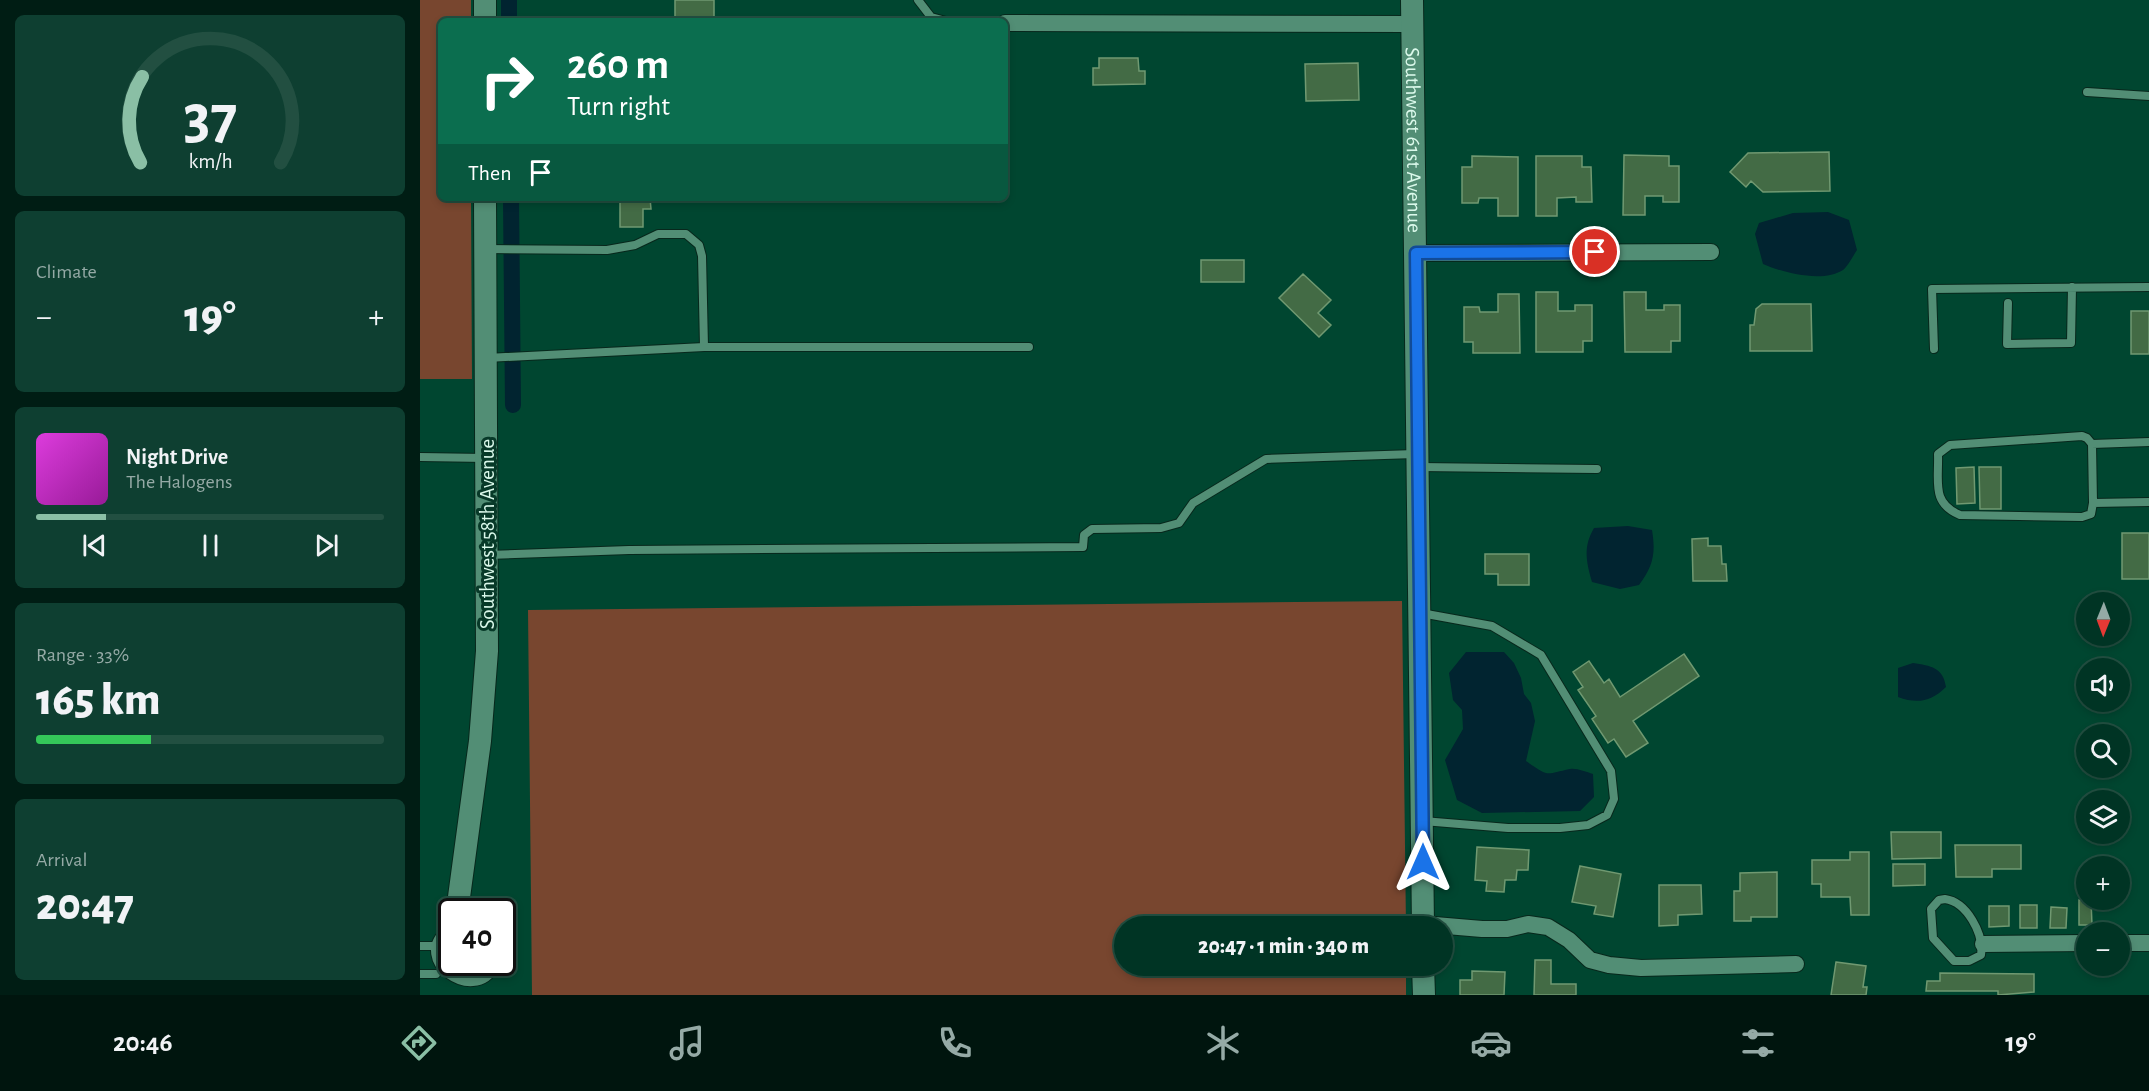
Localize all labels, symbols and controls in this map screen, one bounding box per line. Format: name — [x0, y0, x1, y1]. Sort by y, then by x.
icon: right — [468, 42, 546, 120]
text: 260 m — [567, 44, 669, 86]
street label: Southwest 61st Avenue — [1402, 47, 1425, 233]
text: 37 — [183, 87, 237, 149]
text: Turn right — [567, 93, 670, 120]
text: km/h — [188, 151, 232, 172]
icon: arrive — [524, 156, 557, 189]
text: Then — [468, 162, 512, 184]
pin — [1569, 226, 1620, 277]
icon: arrive — [1578, 235, 1611, 268]
text: Climate — [36, 262, 97, 282]
text: 19° — [184, 295, 236, 340]
text: − — [36, 301, 52, 334]
text: + — [368, 301, 384, 334]
street label: Southwest 58th Avenue — [477, 439, 498, 629]
text: Night Drive — [126, 446, 228, 468]
text: The Halogens — [126, 472, 232, 492]
icon: previous — [78, 529, 111, 562]
icon: pause — [194, 529, 227, 562]
icon: next — [310, 529, 343, 562]
north arrow — [2076, 592, 2130, 646]
map controls — [2076, 592, 2130, 976]
text: Range · 33% — [36, 645, 129, 665]
button: sound — [2076, 658, 2130, 712]
text: 165 km — [36, 678, 160, 723]
button: search — [2076, 724, 2130, 778]
button: layers — [2076, 790, 2130, 844]
position arrow — [1391, 830, 1455, 894]
text: Arrival — [36, 850, 87, 870]
button: + — [2076, 856, 2130, 910]
text: 20:47 — [36, 883, 134, 928]
speed limit sign: 40 — [438, 898, 516, 976]
button: − — [2076, 922, 2130, 976]
text: 20:47 · 1 min · 340 m — [1198, 935, 1369, 957]
icon: directions — [398, 1022, 440, 1064]
icon: music — [666, 1022, 708, 1064]
icon: phone — [934, 1022, 976, 1064]
icon: climate — [1202, 1022, 1244, 1064]
icon: car — [1470, 1022, 1512, 1064]
icon: filters — [1737, 1022, 1779, 1064]
text: 20:46 — [113, 1029, 173, 1056]
text: 19° — [2005, 1029, 2036, 1056]

